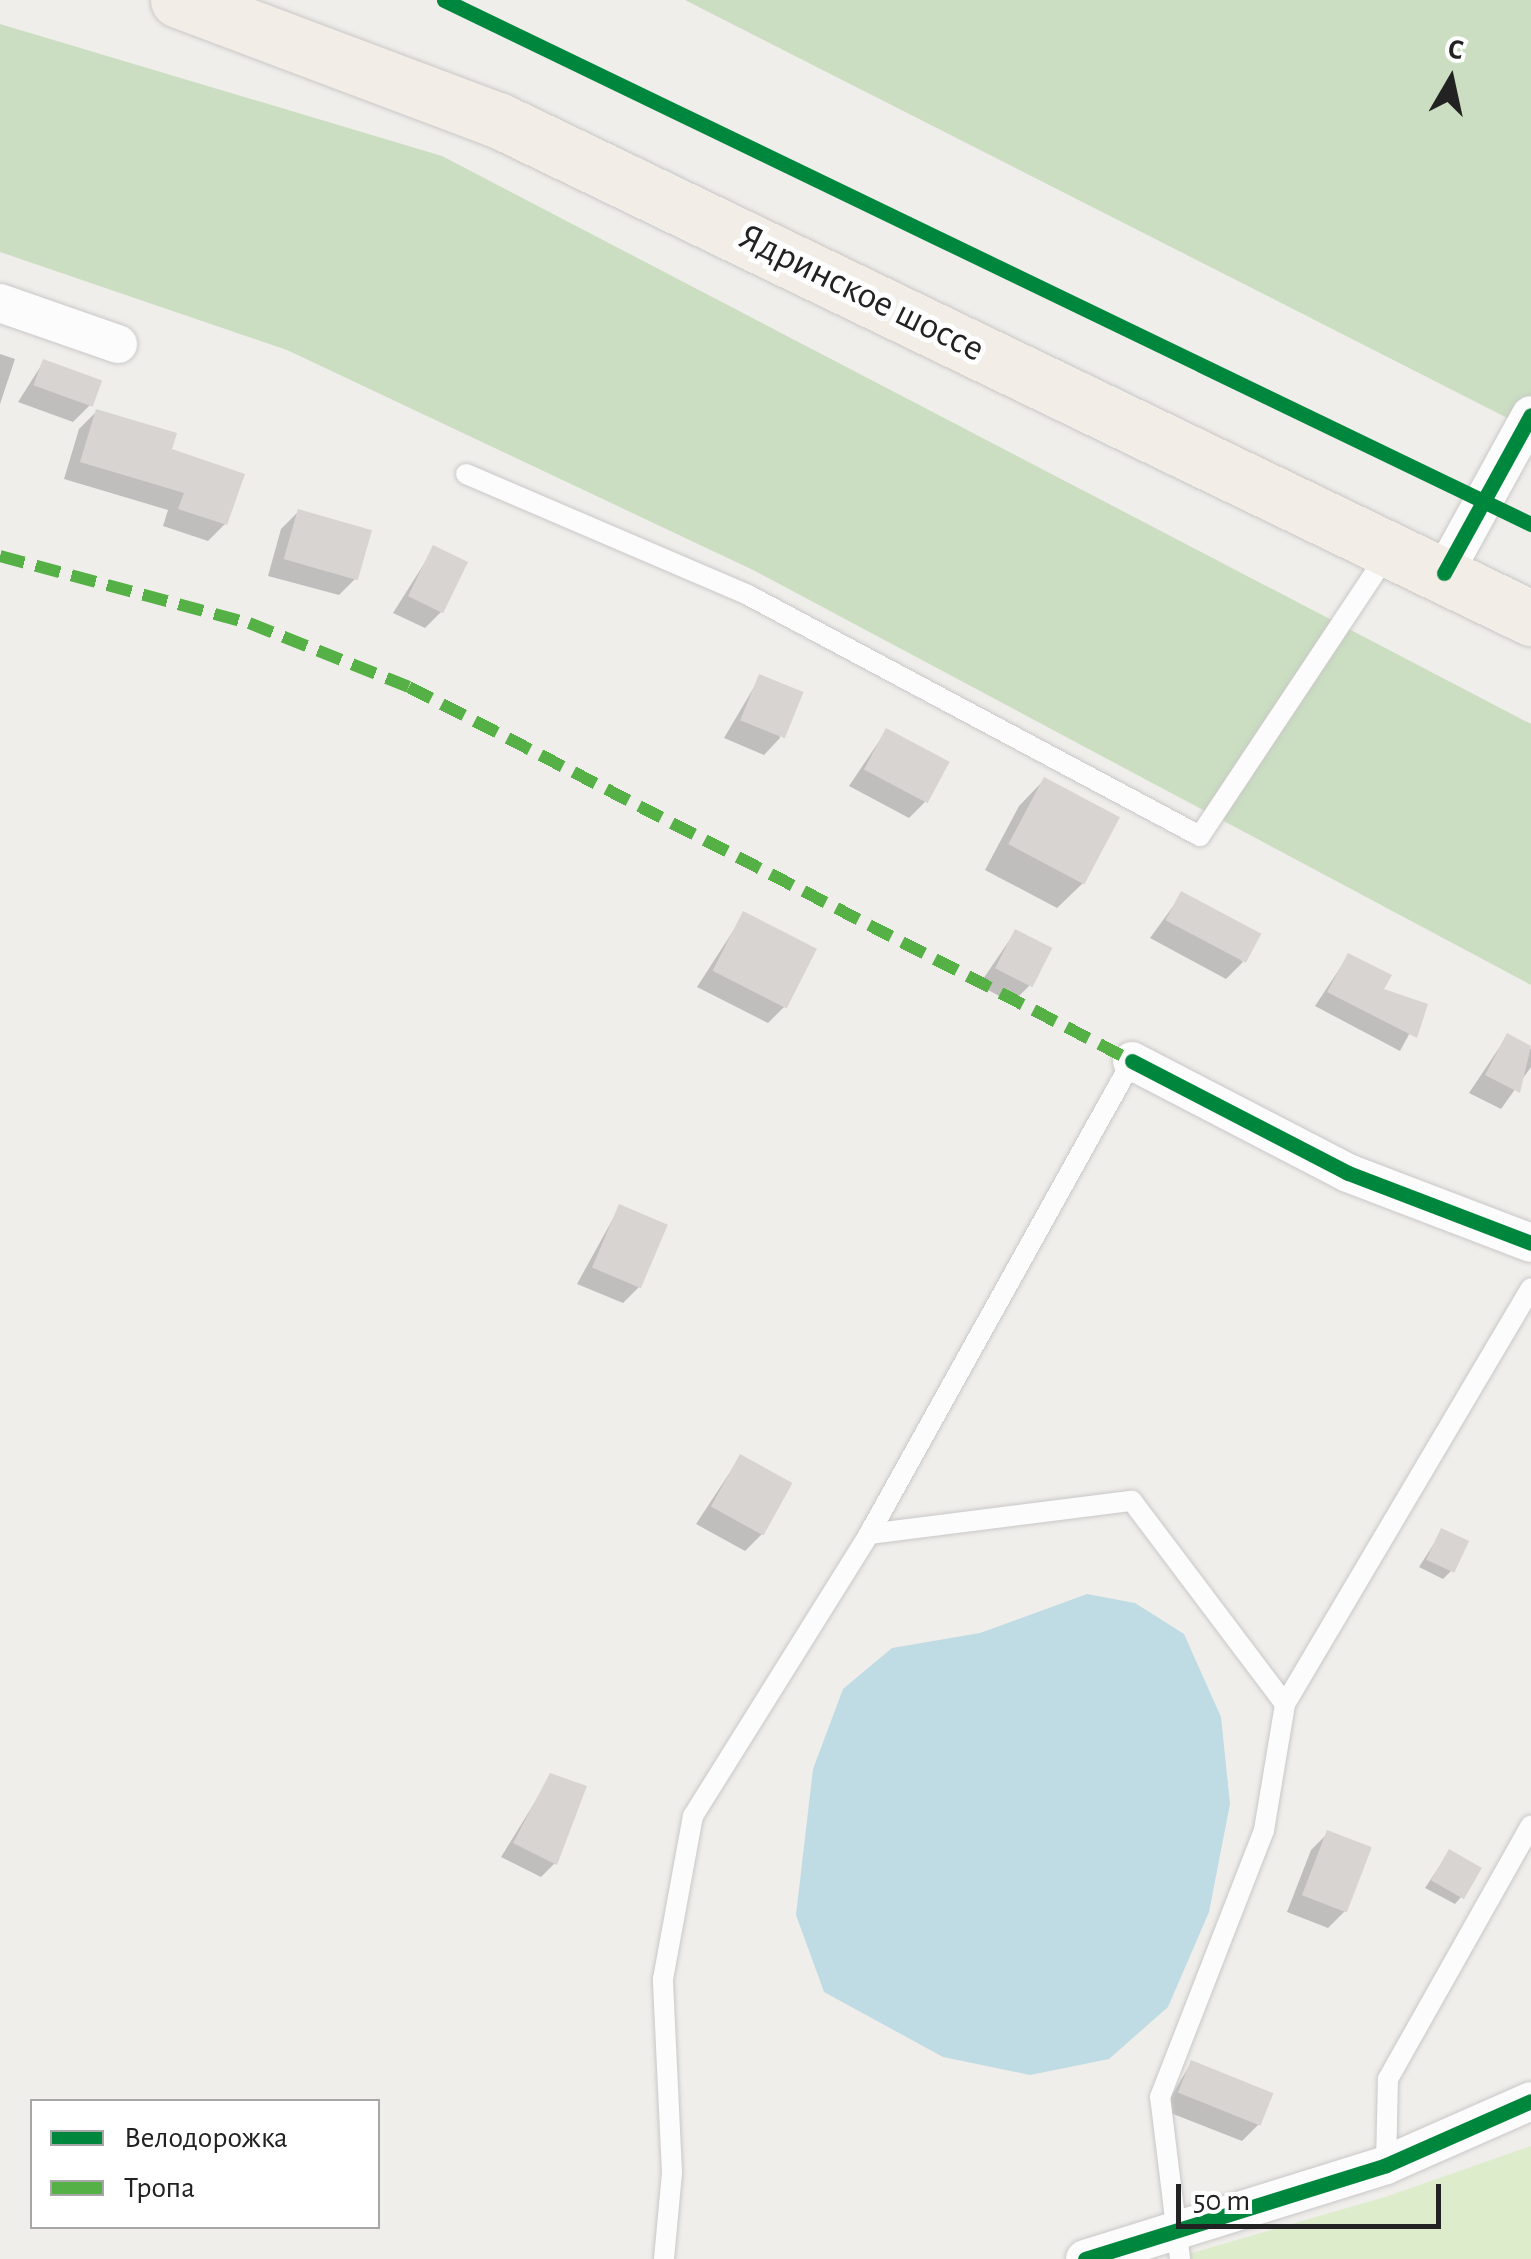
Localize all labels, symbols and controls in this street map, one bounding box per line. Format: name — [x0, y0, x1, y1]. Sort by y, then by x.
north arrow — [1401, 30, 1501, 130]
text: С — [1446, 35, 1466, 65]
street label: Ядринское шоссе — [731, 215, 991, 373]
legend — [30, 2099, 380, 2229]
text: Велодорожка — [124, 2123, 288, 2153]
scale bar — [1181, 2164, 1446, 2226]
text: Тропа — [124, 2173, 195, 2203]
text: 50 m — [1193, 2186, 1250, 2216]

